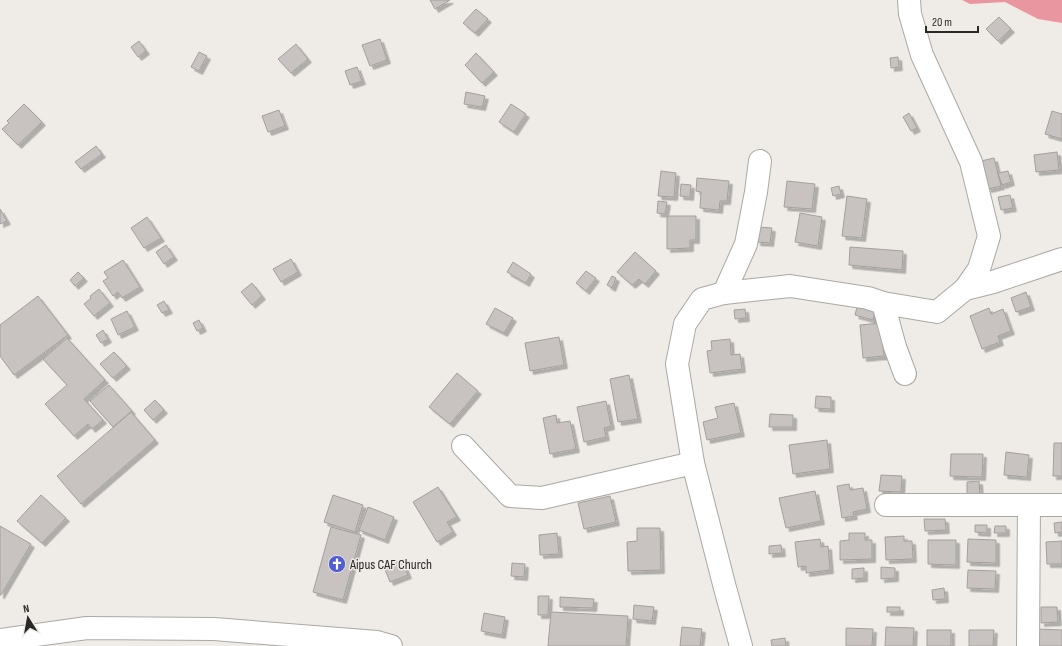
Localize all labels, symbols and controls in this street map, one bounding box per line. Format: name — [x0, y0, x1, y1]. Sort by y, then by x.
scale bar — [926, 8, 978, 34]
text: 20 m — [932, 15, 952, 30]
church icon: Aipus CAF Church — [327, 554, 347, 574]
place label: Aipus CAF Church — [349, 556, 432, 573]
north arrow — [8, 598, 48, 638]
text: N — [22, 602, 30, 616]

